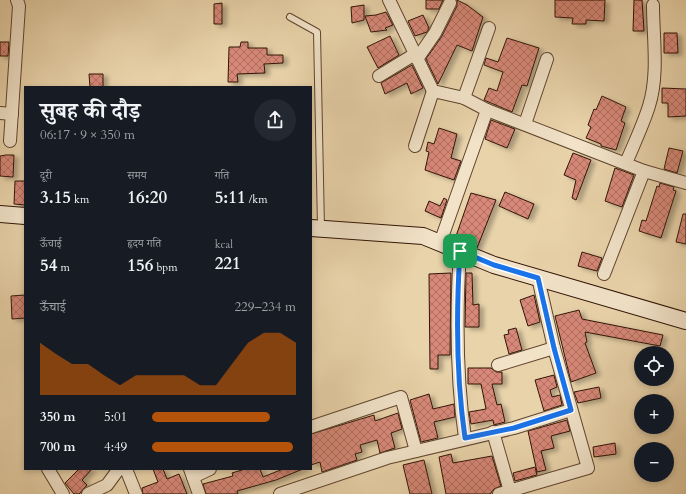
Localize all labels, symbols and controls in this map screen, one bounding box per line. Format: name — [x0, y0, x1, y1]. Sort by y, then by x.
text: सुबह की दौड़ — [40, 96, 140, 126]
button: share — [254, 99, 296, 141]
text: 06:17 · 9 × 350 m — [40, 126, 135, 144]
text: दूरी — [40, 168, 52, 183]
text: समय — [127, 168, 147, 183]
text: गति — [215, 168, 229, 183]
text: 3.15 — [40, 186, 71, 209]
text: 16:20 — [127, 186, 167, 209]
text: 5:11 — [215, 186, 246, 209]
text: km — [71, 192, 89, 207]
text: /km — [246, 192, 267, 207]
pin — [443, 234, 477, 268]
text: ऊँचाई — [40, 236, 62, 251]
text: हृदय गति — [127, 236, 161, 251]
text: kcal — [215, 237, 233, 252]
icon: arrive — [449, 240, 471, 262]
text: 221 — [215, 252, 241, 275]
text: 54 — [40, 254, 57, 277]
text: 156 — [127, 254, 153, 277]
text: m — [57, 260, 70, 275]
text: bpm — [153, 260, 177, 275]
text: ऊँचाई — [40, 298, 66, 316]
text: 229–234 m — [234, 298, 296, 316]
map controls — [634, 346, 674, 482]
button: locate — [634, 346, 674, 386]
button: + — [634, 394, 674, 434]
text: 350 m — [40, 408, 75, 426]
text: 5:01 — [104, 408, 127, 426]
text: 700 m — [40, 438, 75, 456]
text: 4:49 — [104, 438, 127, 456]
button: − — [634, 442, 674, 482]

